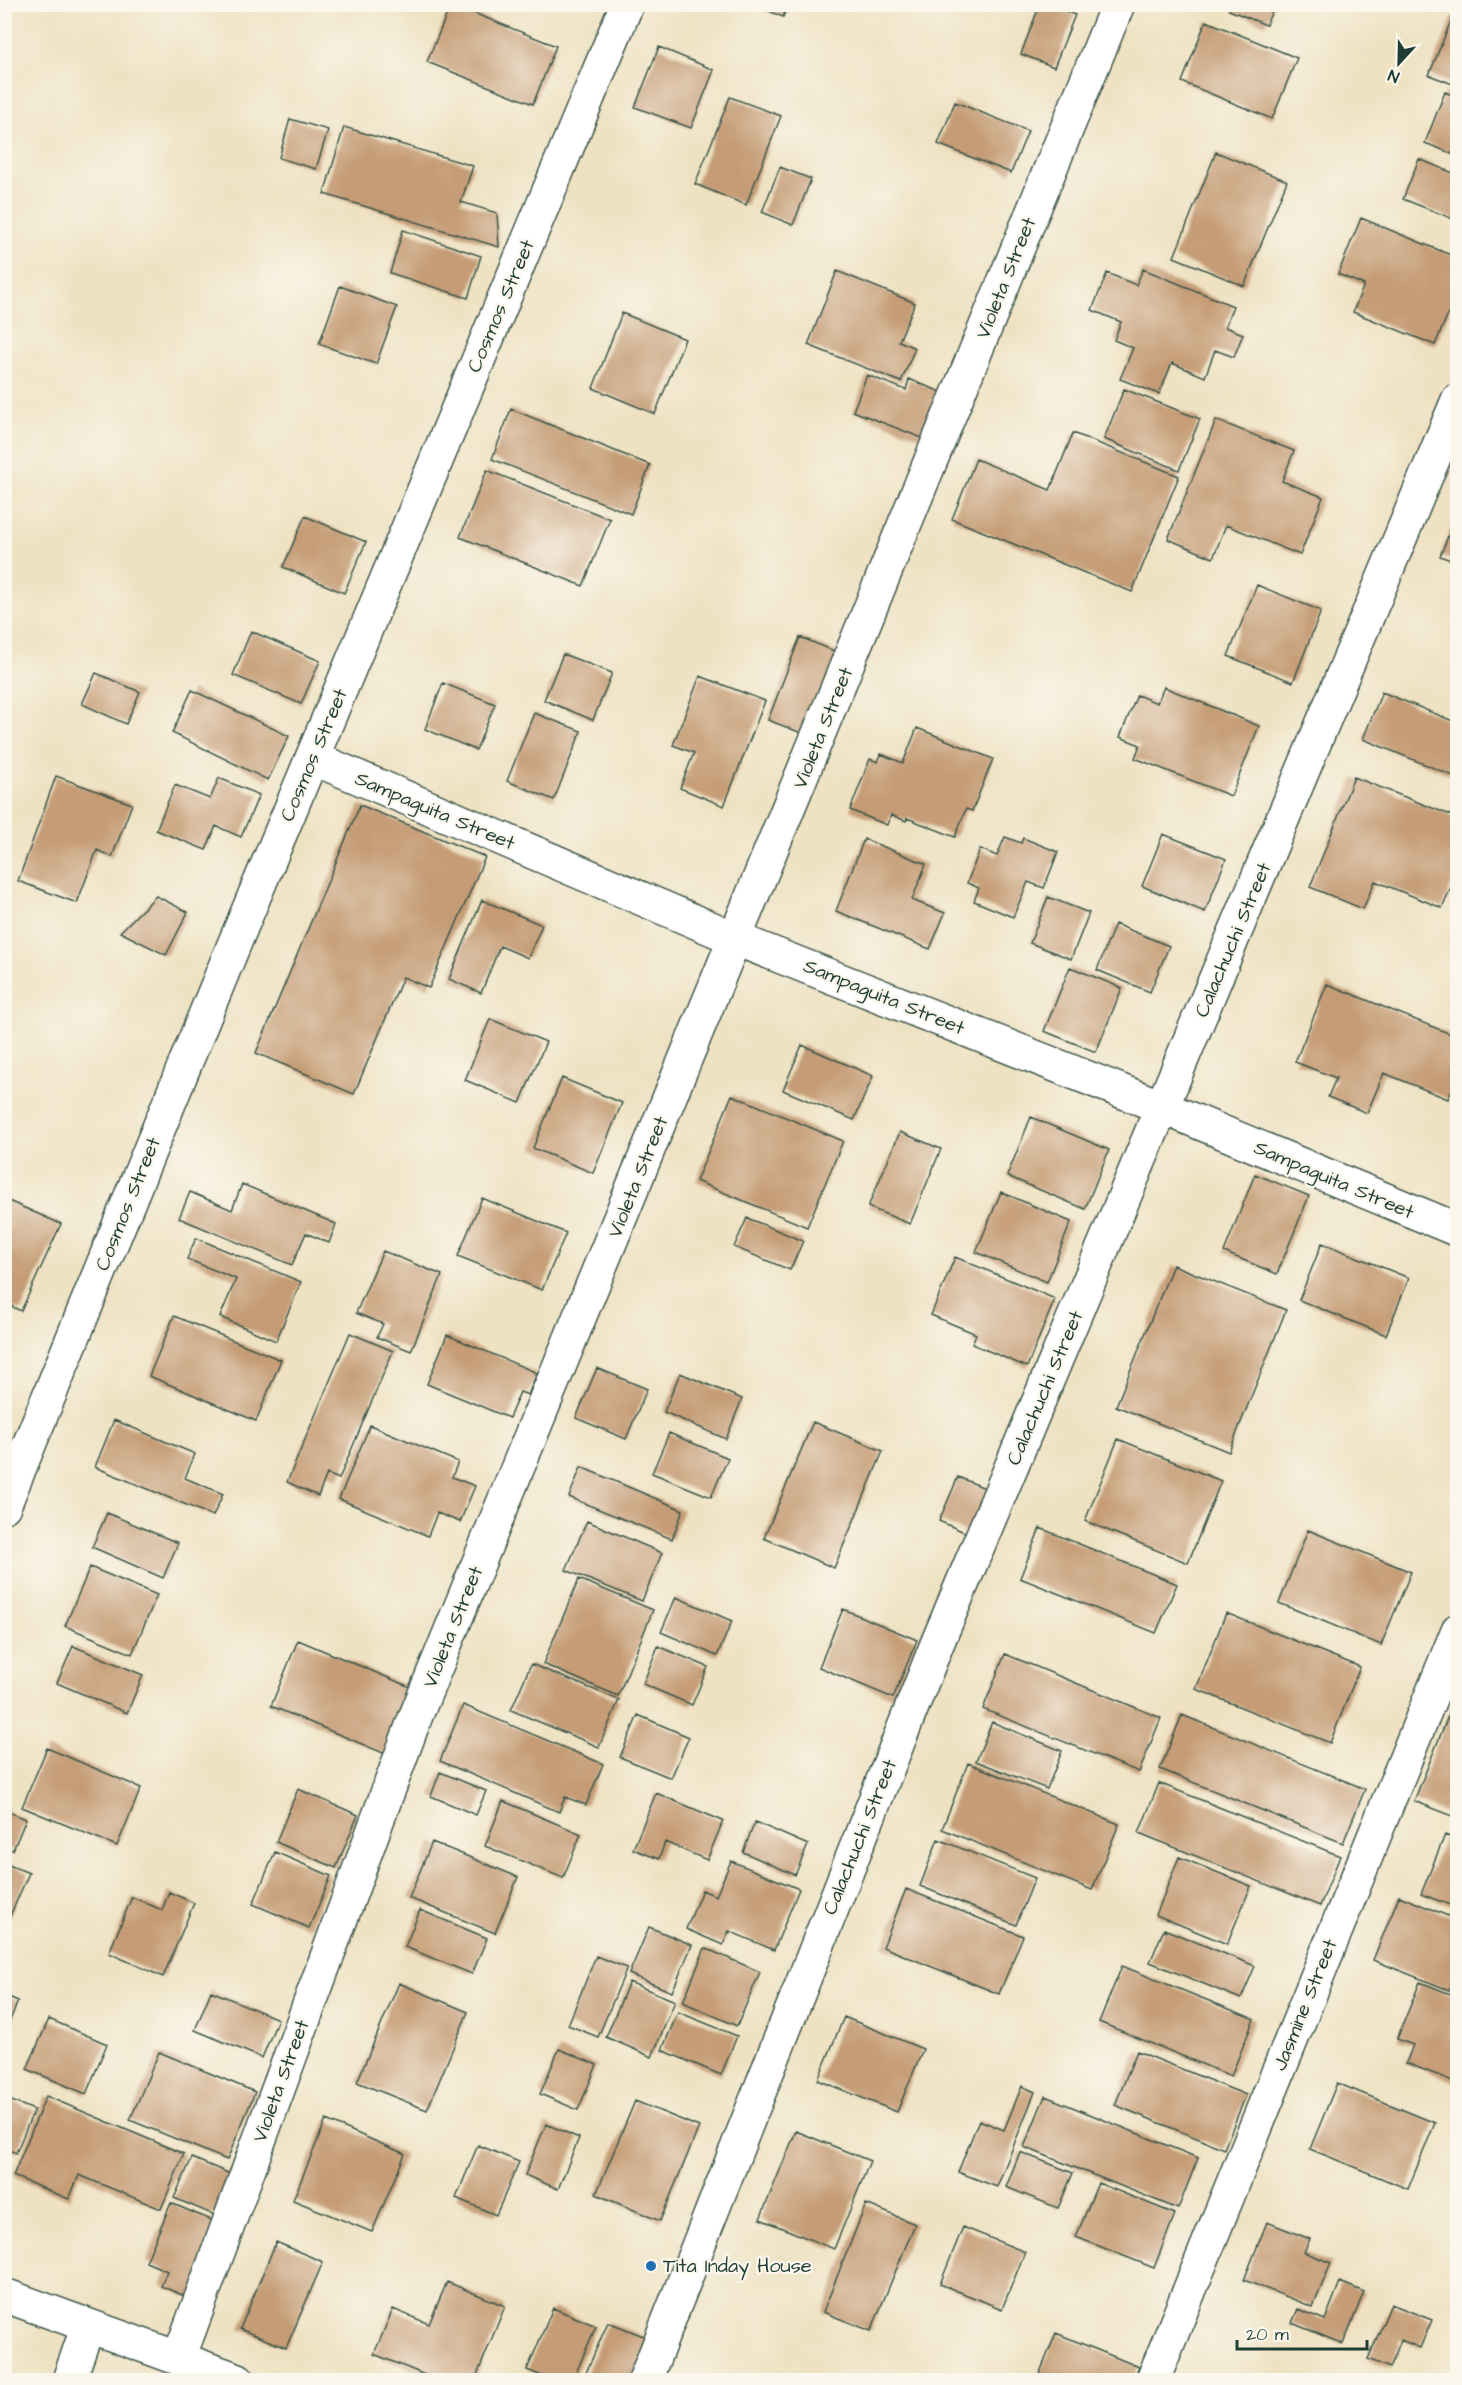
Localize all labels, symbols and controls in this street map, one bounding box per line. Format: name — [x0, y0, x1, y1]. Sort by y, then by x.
north arrow — [1369, 33, 1429, 93]
text: N — [1385, 64, 1403, 88]
street label: Violeta Street — [969, 213, 1043, 343]
street label: Cosmos Street — [460, 235, 542, 377]
street label: Violeta Street — [786, 663, 860, 793]
street label: Cosmos Street — [273, 684, 355, 826]
street label: Sampaguita Street — [350, 765, 519, 858]
street label: Calachuchi Street — [1188, 858, 1278, 1022]
street label: Sampaguita Street — [799, 952, 969, 1043]
street label: Violeta Street — [601, 1112, 675, 1242]
street label: Cosmos Street — [88, 1133, 168, 1275]
street label: Sampaguita Street — [1249, 1134, 1418, 1227]
street label: Calachuchi Street — [1000, 1306, 1090, 1470]
street label: Violeta Street — [416, 1562, 490, 1692]
street label: Calachuchi Street — [816, 1755, 904, 1919]
street label: Jasmine Street — [1266, 1935, 1344, 2075]
street label: Violeta Street — [246, 2016, 316, 2146]
place label: Tita Inday House — [663, 2252, 812, 2281]
marker: Tita Inday House — [644, 2259, 658, 2273]
scale bar — [1237, 2313, 1368, 2351]
text: 20 m — [1246, 2322, 1289, 2347]

